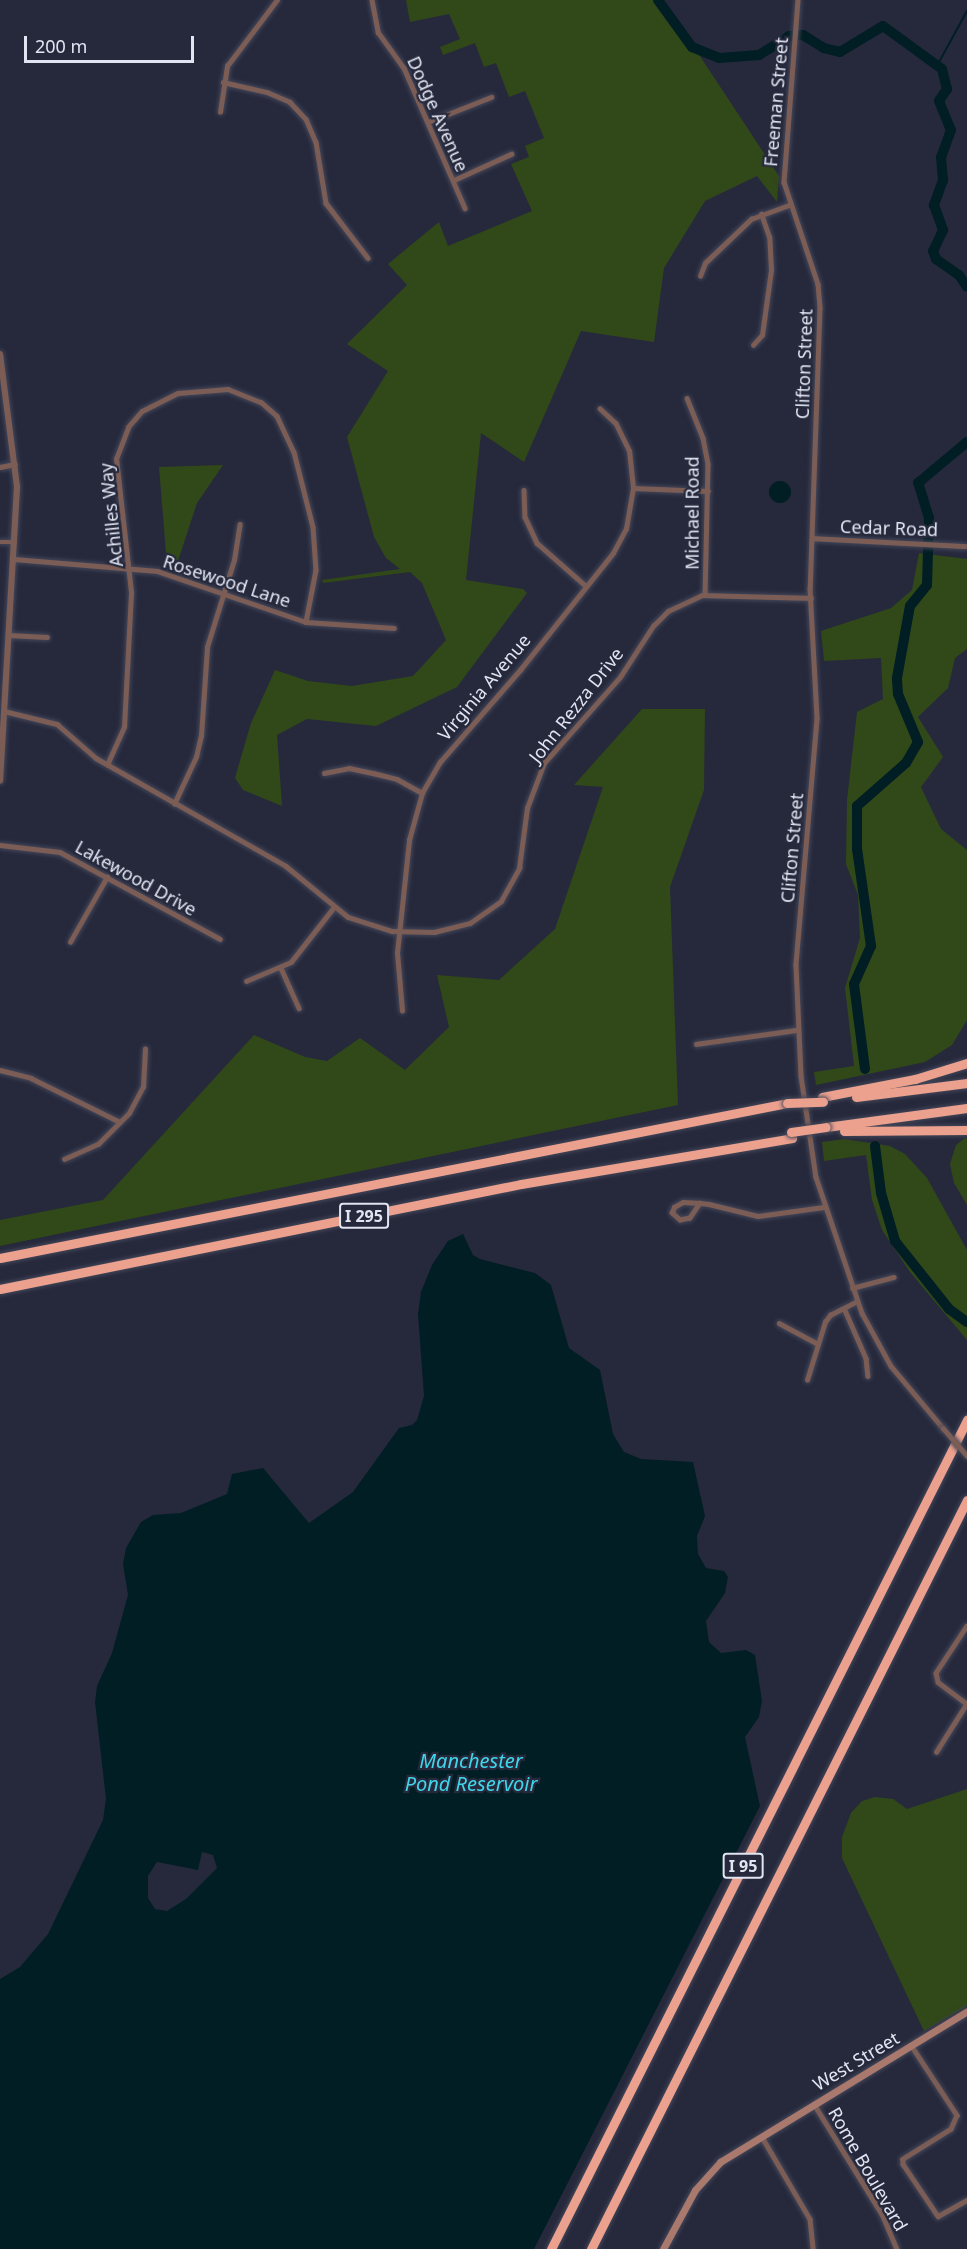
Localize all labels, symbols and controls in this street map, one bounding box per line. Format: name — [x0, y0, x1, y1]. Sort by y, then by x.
scale bar — [27, 24, 196, 62]
text: 200 m — [35, 34, 87, 58]
street label: Freeman Street — [760, 36, 792, 168]
street label: Dodge Avenue — [403, 53, 473, 175]
street label: Clifton Street — [791, 309, 817, 419]
street label: Michael Road — [681, 456, 703, 570]
street label: Achilles Way — [95, 462, 127, 568]
street label: Cedar Road — [840, 515, 938, 541]
street label: Rosewood Lane — [160, 550, 294, 612]
street label: Virginia Avenue — [433, 629, 535, 745]
street label: John Rezza Drive — [524, 643, 628, 767]
street label: Clifton Street — [776, 792, 808, 904]
street label: Lakewood Drive — [72, 836, 200, 920]
road number: I 295 — [338, 1203, 389, 1229]
water label: Manchester Pond Reservoir — [405, 1749, 537, 1796]
road number: I 95 — [722, 1853, 764, 1879]
street label: West Street — [809, 2027, 903, 2095]
street label: Rome Boulevard — [824, 2103, 912, 2235]

